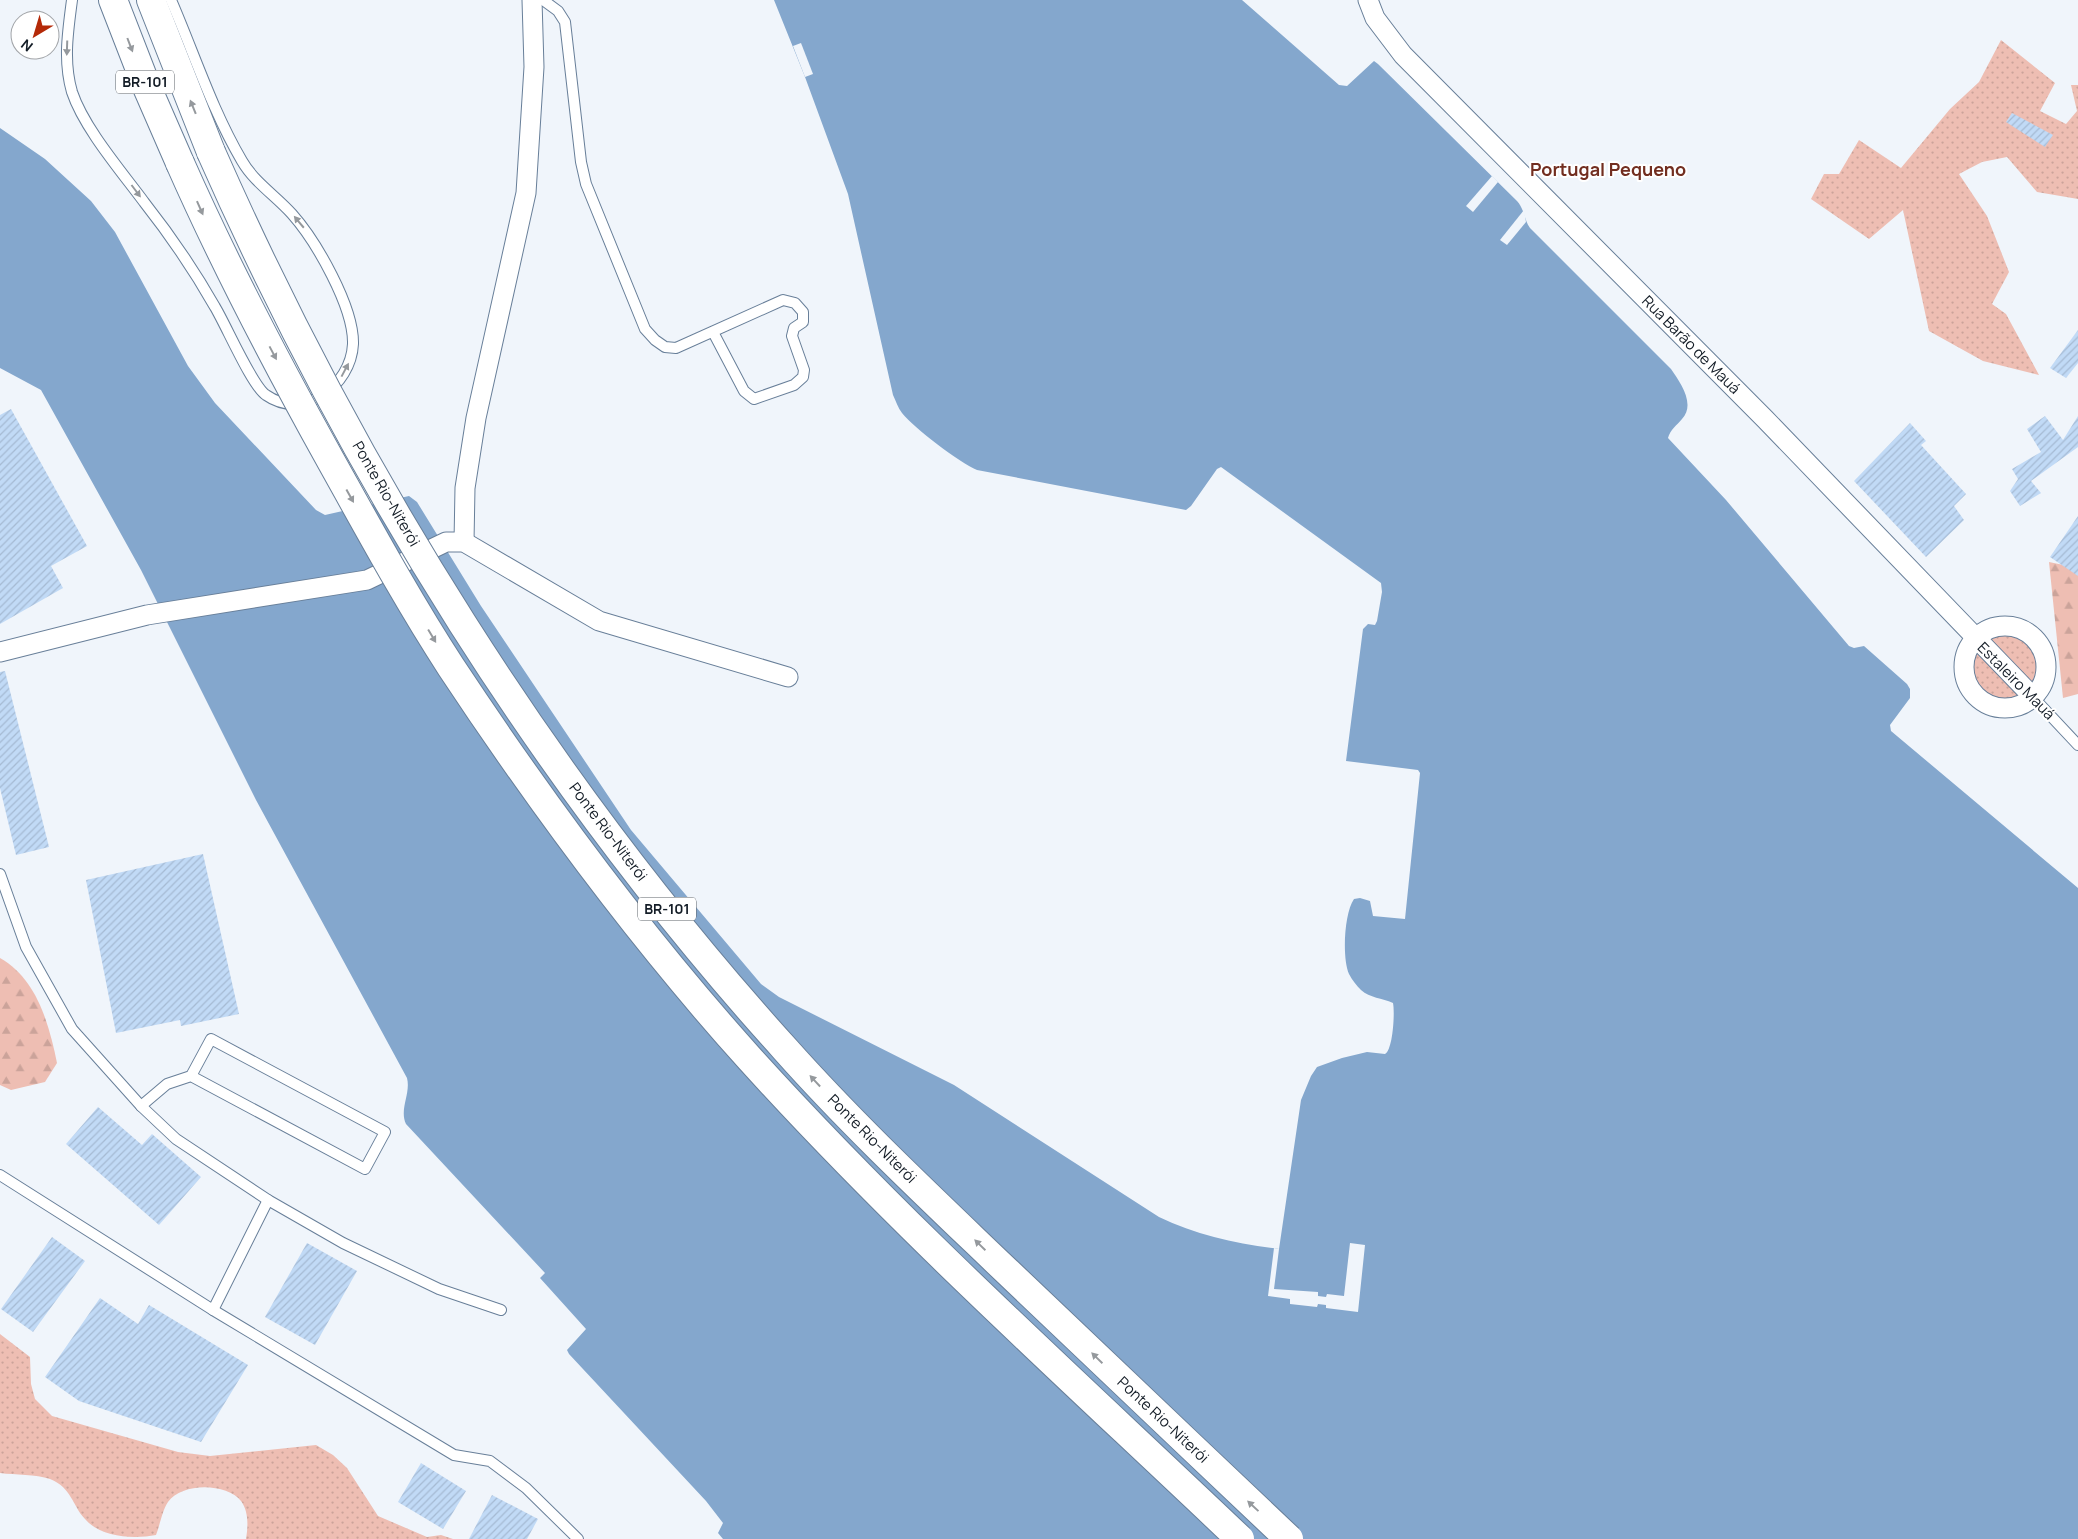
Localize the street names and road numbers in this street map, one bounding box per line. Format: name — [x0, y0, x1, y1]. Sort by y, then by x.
road number: BR-101 — [116, 70, 174, 94]
street label: Rua Barão de Mauá — [1637, 291, 1745, 399]
street label: Ponte Rio-Niterói — [348, 437, 425, 550]
street label: Estaleiro Mauá — [1973, 637, 2060, 724]
street label: Ponte Rio-Niterói — [564, 778, 652, 885]
road number: BR-101 — [638, 898, 696, 921]
street label: Ponte Rio-Niterói — [823, 1089, 922, 1188]
street label: Ponte Rio-Niterói — [1113, 1372, 1214, 1468]

